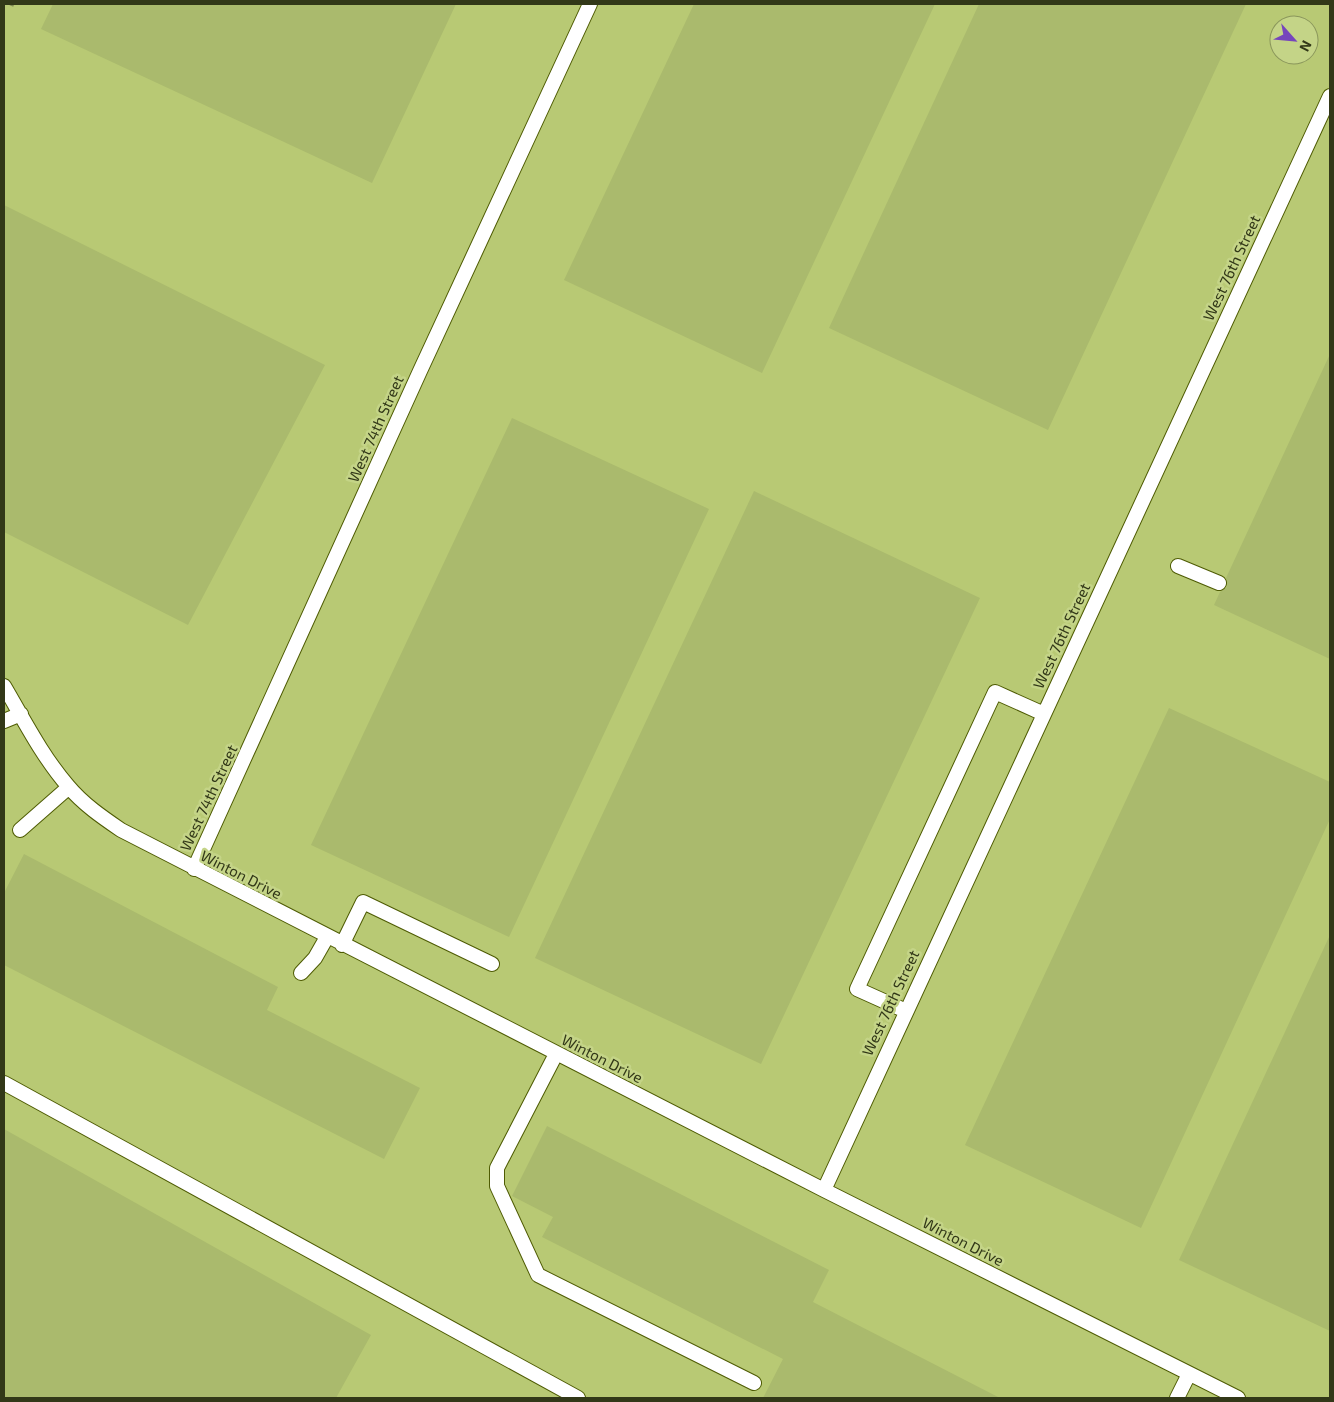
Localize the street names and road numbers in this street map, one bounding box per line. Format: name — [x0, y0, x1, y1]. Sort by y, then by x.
street label: West 76th Street — [1199, 212, 1264, 323]
street label: West 74th Street — [343, 372, 407, 485]
street label: West 76th Street — [1029, 580, 1094, 691]
street label: West 74th Street — [176, 741, 241, 854]
street label: Winton Drive — [198, 846, 285, 902]
street label: West 76th Street — [858, 947, 923, 1058]
street label: Winton Drive — [559, 1030, 646, 1086]
street label: Winton Drive — [920, 1213, 1007, 1269]

